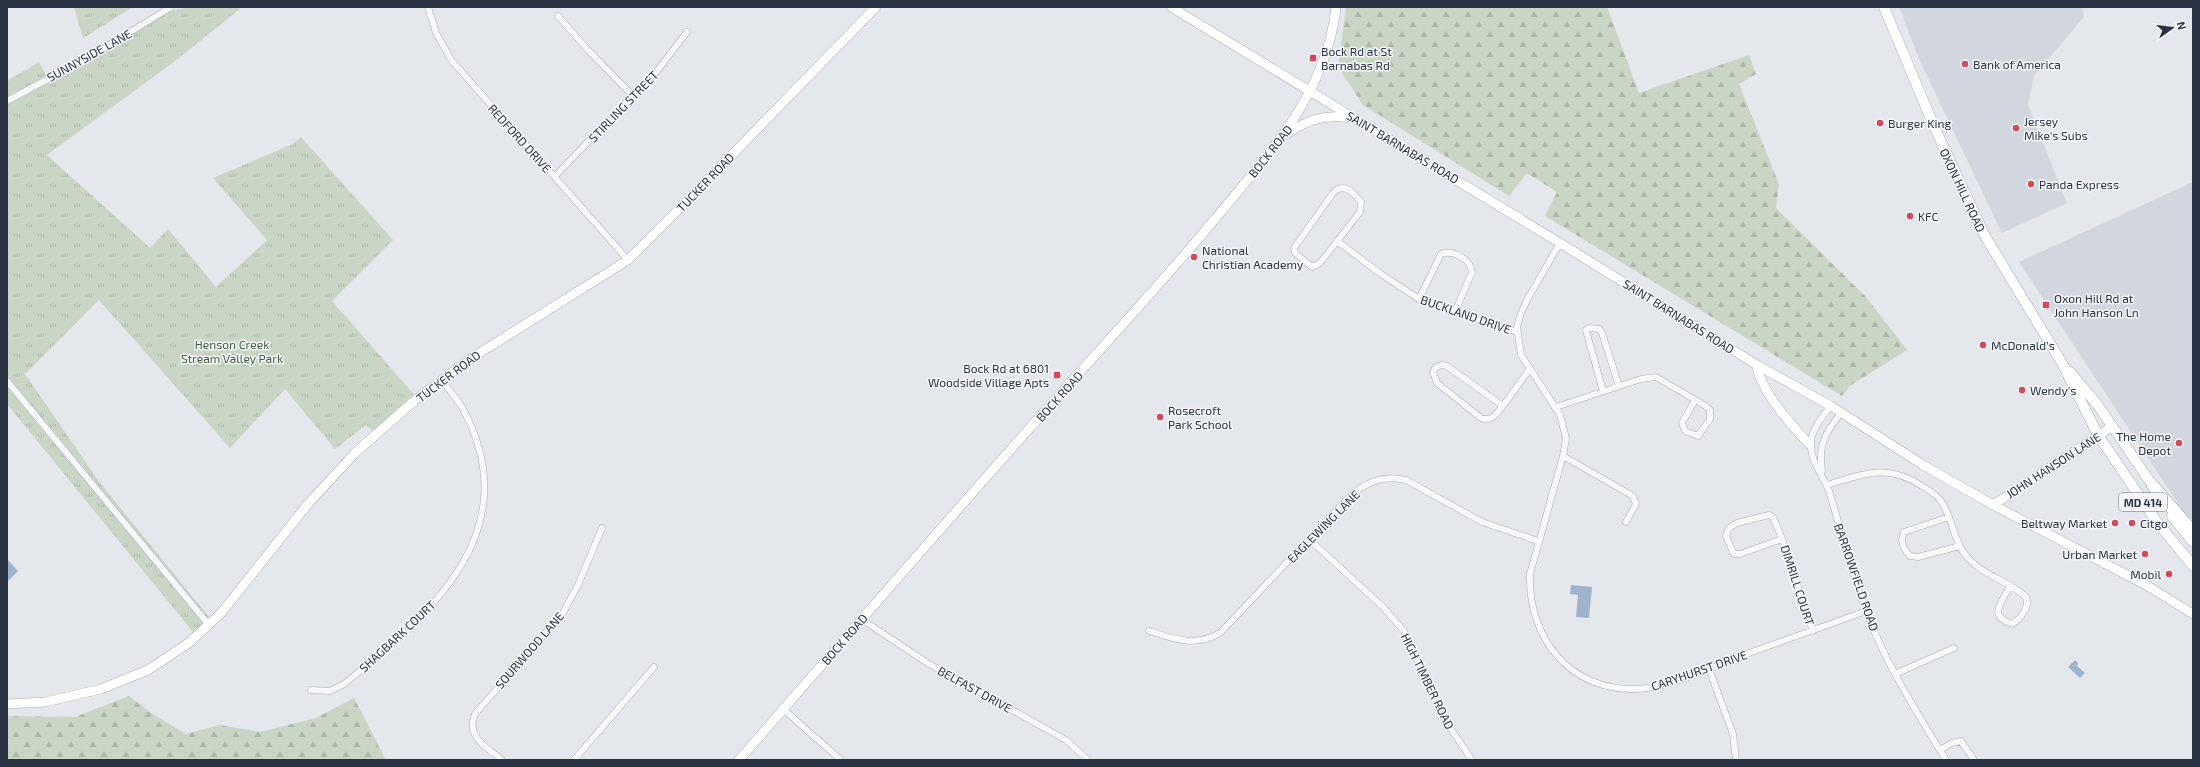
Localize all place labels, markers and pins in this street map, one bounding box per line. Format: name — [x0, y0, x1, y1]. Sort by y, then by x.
place label: Bock Rd at St Barnabas Rd — [1321, 44, 1392, 72]
marker: Bock Rd at St Barnabas Rd — [1308, 53, 1318, 63]
place label: Bank of America — [1973, 57, 2061, 71]
marker: Bank of America — [1960, 59, 1970, 69]
place label: Jersey Mike's Subs — [2024, 114, 2088, 142]
place label: Burger King — [1888, 116, 1951, 130]
marker: Burger King — [1875, 118, 1885, 128]
marker: Jersey Mike's Subs — [2011, 123, 2021, 133]
place label: Panda Express — [2039, 177, 2119, 191]
marker: Panda Express — [2026, 179, 2036, 189]
place label: KFC — [1918, 209, 1938, 223]
marker: KFC — [1905, 211, 1915, 221]
place label: National Christian Academy — [1202, 243, 1304, 271]
marker: National Christian Academy — [1189, 252, 1199, 262]
place label: Oxon Hill Rd at John Hanson Ln — [2054, 291, 2139, 319]
marker: Oxon Hill Rd at John Hanson Ln — [2041, 300, 2051, 310]
place label: McDonald's — [1991, 338, 2055, 352]
marker: McDonald's — [1978, 340, 1988, 350]
place label: Bock Rd at 6801 Woodside Village Apts — [928, 361, 1049, 389]
marker: Bock Rd at 6801 Woodside Village Apts — [1052, 370, 1062, 380]
place label: Wendy's — [2030, 383, 2076, 397]
marker: Wendy's — [2017, 385, 2027, 395]
place label: Rosecroft Park School — [1168, 403, 1232, 431]
marker: Rosecroft Park School — [1155, 412, 1165, 422]
place label: The Home Depot — [2116, 429, 2171, 457]
marker: The Home Depot — [2174, 438, 2184, 448]
place label: Beltway Market — [2021, 516, 2107, 530]
place label: Citgo — [2140, 516, 2168, 530]
marker: Beltway Market — [2110, 518, 2120, 528]
marker: Citgo — [2127, 518, 2137, 528]
place label: Urban Market — [2062, 547, 2137, 561]
marker: Urban Market — [2140, 549, 2150, 559]
place label: Mobil — [2130, 567, 2161, 581]
marker: Mobil — [2164, 569, 2174, 579]

